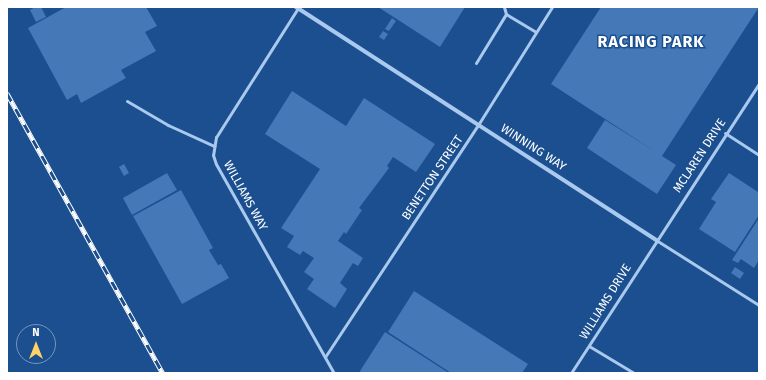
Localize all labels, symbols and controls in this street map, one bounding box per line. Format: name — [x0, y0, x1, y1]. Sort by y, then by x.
district label: RACING PARK — [598, 32, 704, 52]
street label: MCLAREN DRIVE — [671, 116, 729, 196]
street label: WINNING WAY — [498, 122, 568, 174]
street label: BENETTON STREET — [399, 133, 467, 223]
street label: WILLIAMS WAY — [220, 159, 270, 233]
street label: WILLIAMS DRIVE — [577, 262, 635, 342]
north arrow — [16, 324, 56, 364]
text: N — [32, 326, 40, 339]

